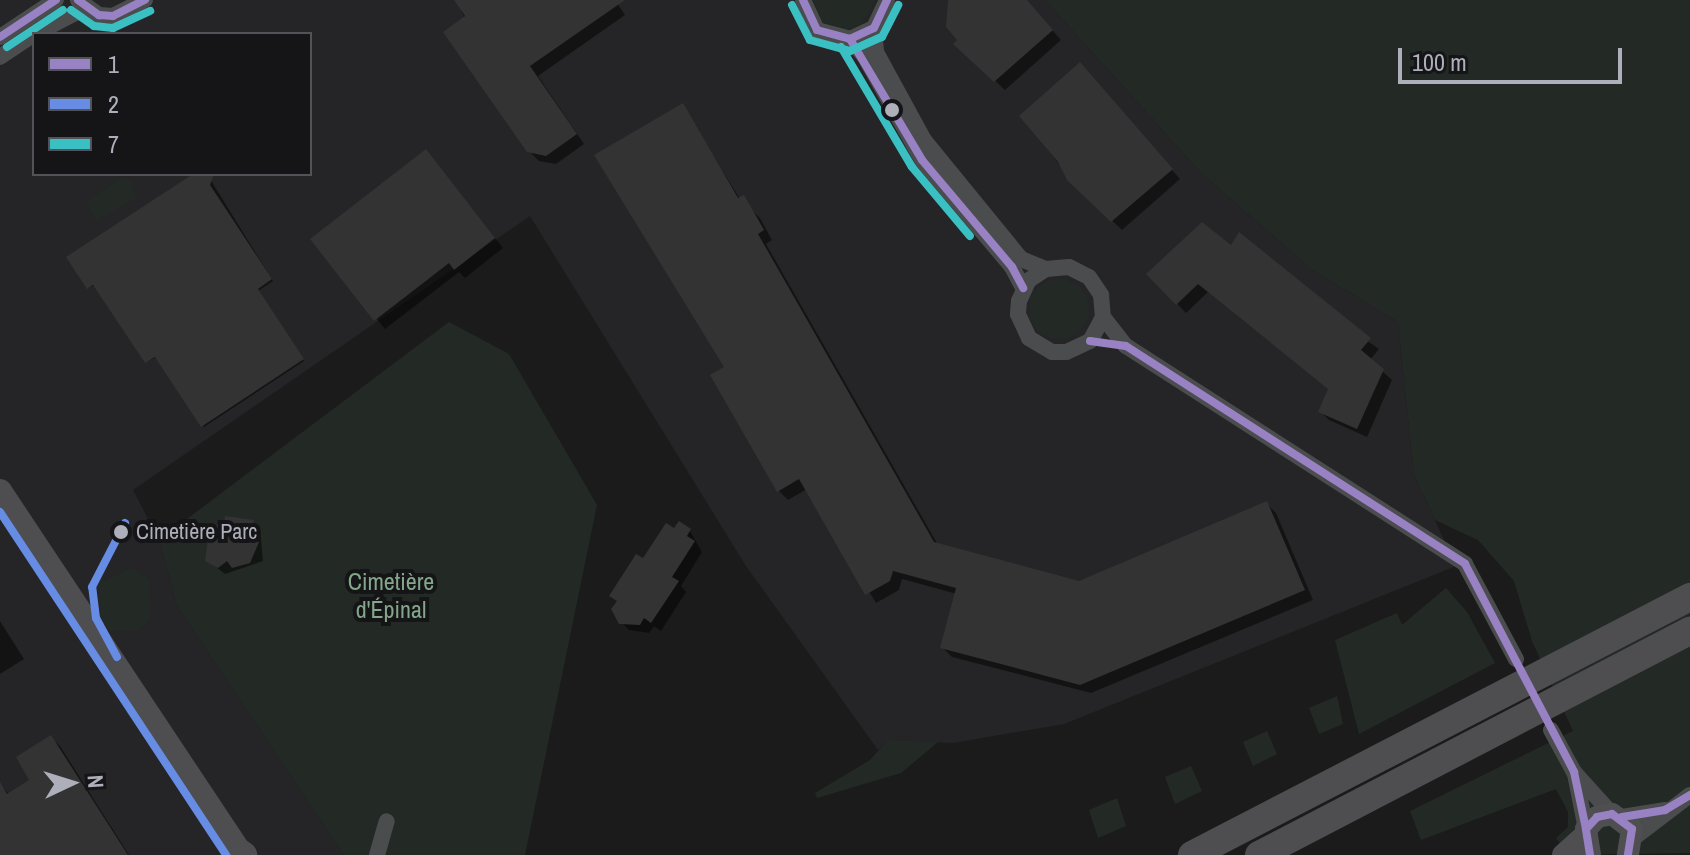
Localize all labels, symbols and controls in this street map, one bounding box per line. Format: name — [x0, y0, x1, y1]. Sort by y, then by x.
legend — [32, 32, 312, 176]
scale bar — [1402, 32, 1626, 82]
text: 100 m — [1412, 46, 1467, 78]
text: 1 — [108, 48, 119, 80]
text: 2 — [108, 88, 119, 120]
unlabelled marker — [884, 102, 900, 118]
text: 7 — [108, 128, 119, 160]
place label: Cimetière Parc — [136, 519, 257, 545]
marker: Cimetière Parc — [113, 524, 129, 540]
park label: Cimetière d'Épinal — [348, 568, 434, 624]
north arrow — [32, 743, 112, 823]
text: N — [81, 774, 111, 789]

